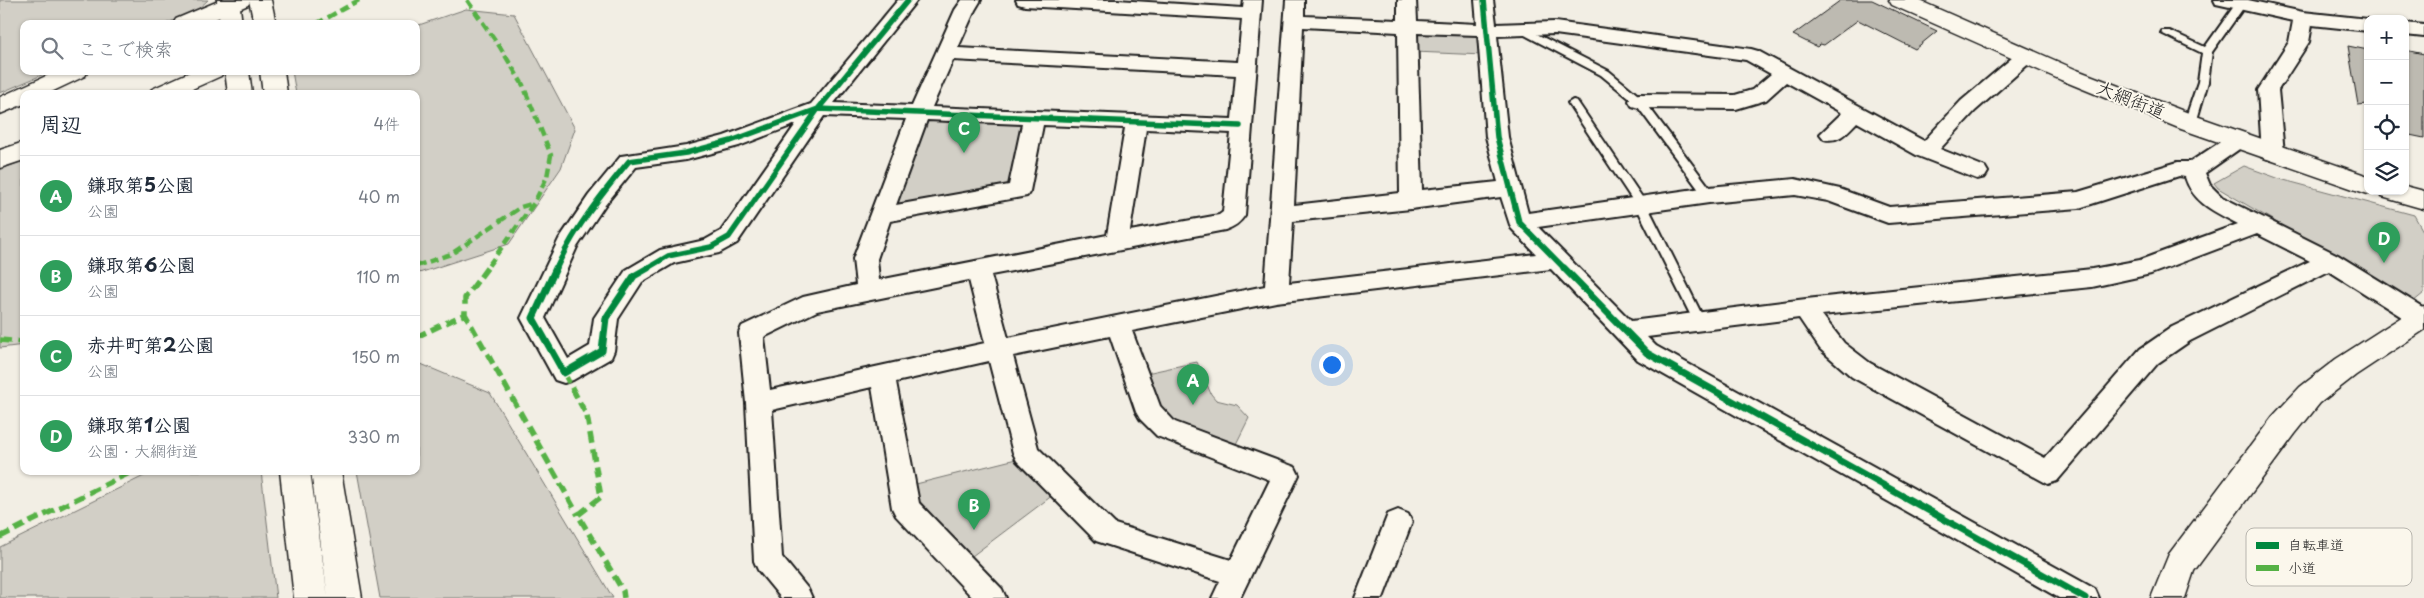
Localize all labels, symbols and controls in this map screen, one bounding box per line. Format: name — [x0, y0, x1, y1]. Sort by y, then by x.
map controls — [2364, 15, 2409, 195]
button: + — [2364, 15, 2409, 60]
search box — [20, 20, 420, 75]
icon: search — [38, 34, 66, 62]
text: ここで検索 — [78, 34, 173, 62]
button: − — [2364, 60, 2409, 105]
street label: 大網街道 — [2093, 73, 2170, 125]
button: locate — [2364, 105, 2409, 150]
text: 周辺 — [40, 107, 82, 139]
text: 4件 — [373, 111, 400, 135]
pin: C — [948, 112, 980, 153]
button: layers — [2364, 150, 2409, 195]
text: 鎌取第5公園 — [87, 170, 194, 198]
text: A — [50, 184, 62, 208]
text: 40 m — [358, 184, 400, 208]
text: 公園 — [87, 198, 119, 222]
pin: D — [2368, 222, 2400, 263]
text: 鎌取第6公園 — [87, 250, 195, 278]
text: B — [51, 264, 61, 288]
text: 110 m — [357, 264, 400, 288]
text: 公園 — [87, 278, 119, 302]
text: 赤井町第2公園 — [87, 330, 214, 358]
text: C — [50, 344, 62, 368]
text: 150 m — [352, 344, 400, 368]
your location — [1319, 352, 1345, 378]
text: 公園 — [87, 358, 119, 382]
pin: A — [1177, 364, 1209, 405]
text: 鎌取第1公園 — [87, 410, 191, 438]
text: D — [50, 424, 62, 448]
text: 330 m — [347, 424, 400, 448]
text: 公園 · 大網街道 — [87, 438, 198, 462]
pin: B — [958, 489, 990, 530]
legend — [2246, 528, 2412, 586]
text: 自転車道 — [2288, 534, 2344, 555]
text: 小道 — [2288, 557, 2316, 578]

